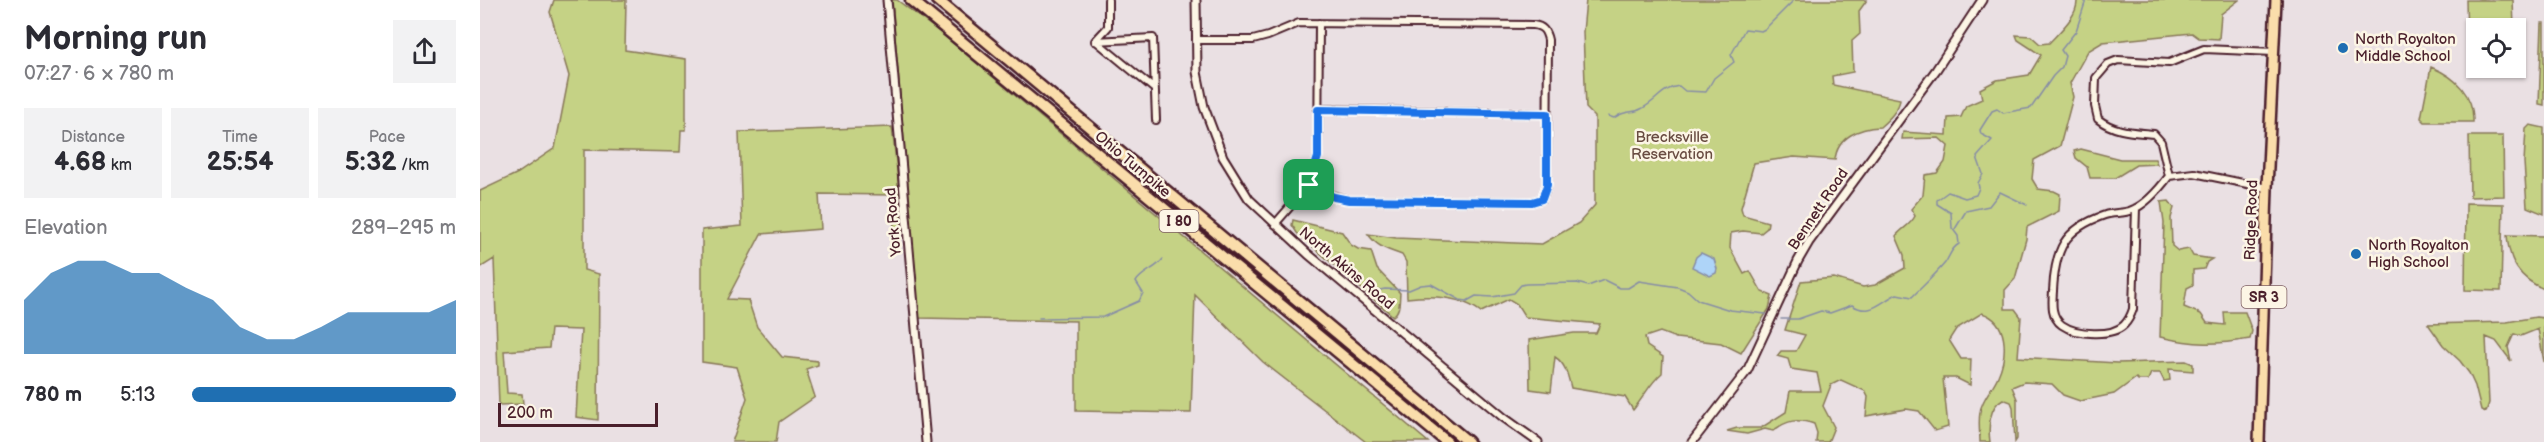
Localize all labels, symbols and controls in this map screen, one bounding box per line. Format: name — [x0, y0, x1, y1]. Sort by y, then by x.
map controls — [2466, 18, 2526, 78]
button: locate — [2466, 18, 2526, 78]
text: Morning run — [24, 19, 207, 59]
button: share — [393, 20, 456, 83]
place label: North Royalton Middle School — [2355, 30, 2456, 66]
marker: North Royalton Middle School — [2336, 41, 2350, 55]
text: 07:27 · 6 × 780 m — [24, 62, 174, 86]
street label: Ohio Turnpike — [1091, 127, 1175, 202]
text: Distance — [61, 128, 125, 147]
text: Time — [222, 128, 258, 147]
text: Pace — [369, 128, 405, 147]
park label: Brecksville Reservation — [1631, 128, 1713, 164]
text: 4.68 — [54, 147, 107, 178]
text: 25:54 — [206, 147, 274, 178]
text: 5:32 — [345, 147, 397, 178]
text: km — [107, 156, 132, 175]
text: /km — [397, 156, 429, 175]
pin — [1283, 159, 1334, 210]
street label: Bennett Road — [1784, 165, 1853, 254]
icon: arrive — [1292, 168, 1325, 201]
street label: Ridge Road — [2241, 179, 2262, 261]
street label: York Road — [881, 187, 906, 258]
road number: I 80 — [1160, 210, 1198, 232]
text: Elevation — [24, 216, 107, 240]
text: 289–295 m — [351, 216, 456, 240]
street label: North Akins Road — [1295, 223, 1398, 314]
place label: North Royalton High School — [2368, 236, 2469, 272]
marker: North Royalton High School — [2349, 247, 2363, 261]
road number: SR 3 — [2242, 286, 2286, 308]
text: 780 m — [24, 383, 82, 407]
text: 5:13 — [120, 383, 156, 407]
scale bar — [498, 400, 658, 428]
text: 200 m — [507, 404, 553, 423]

